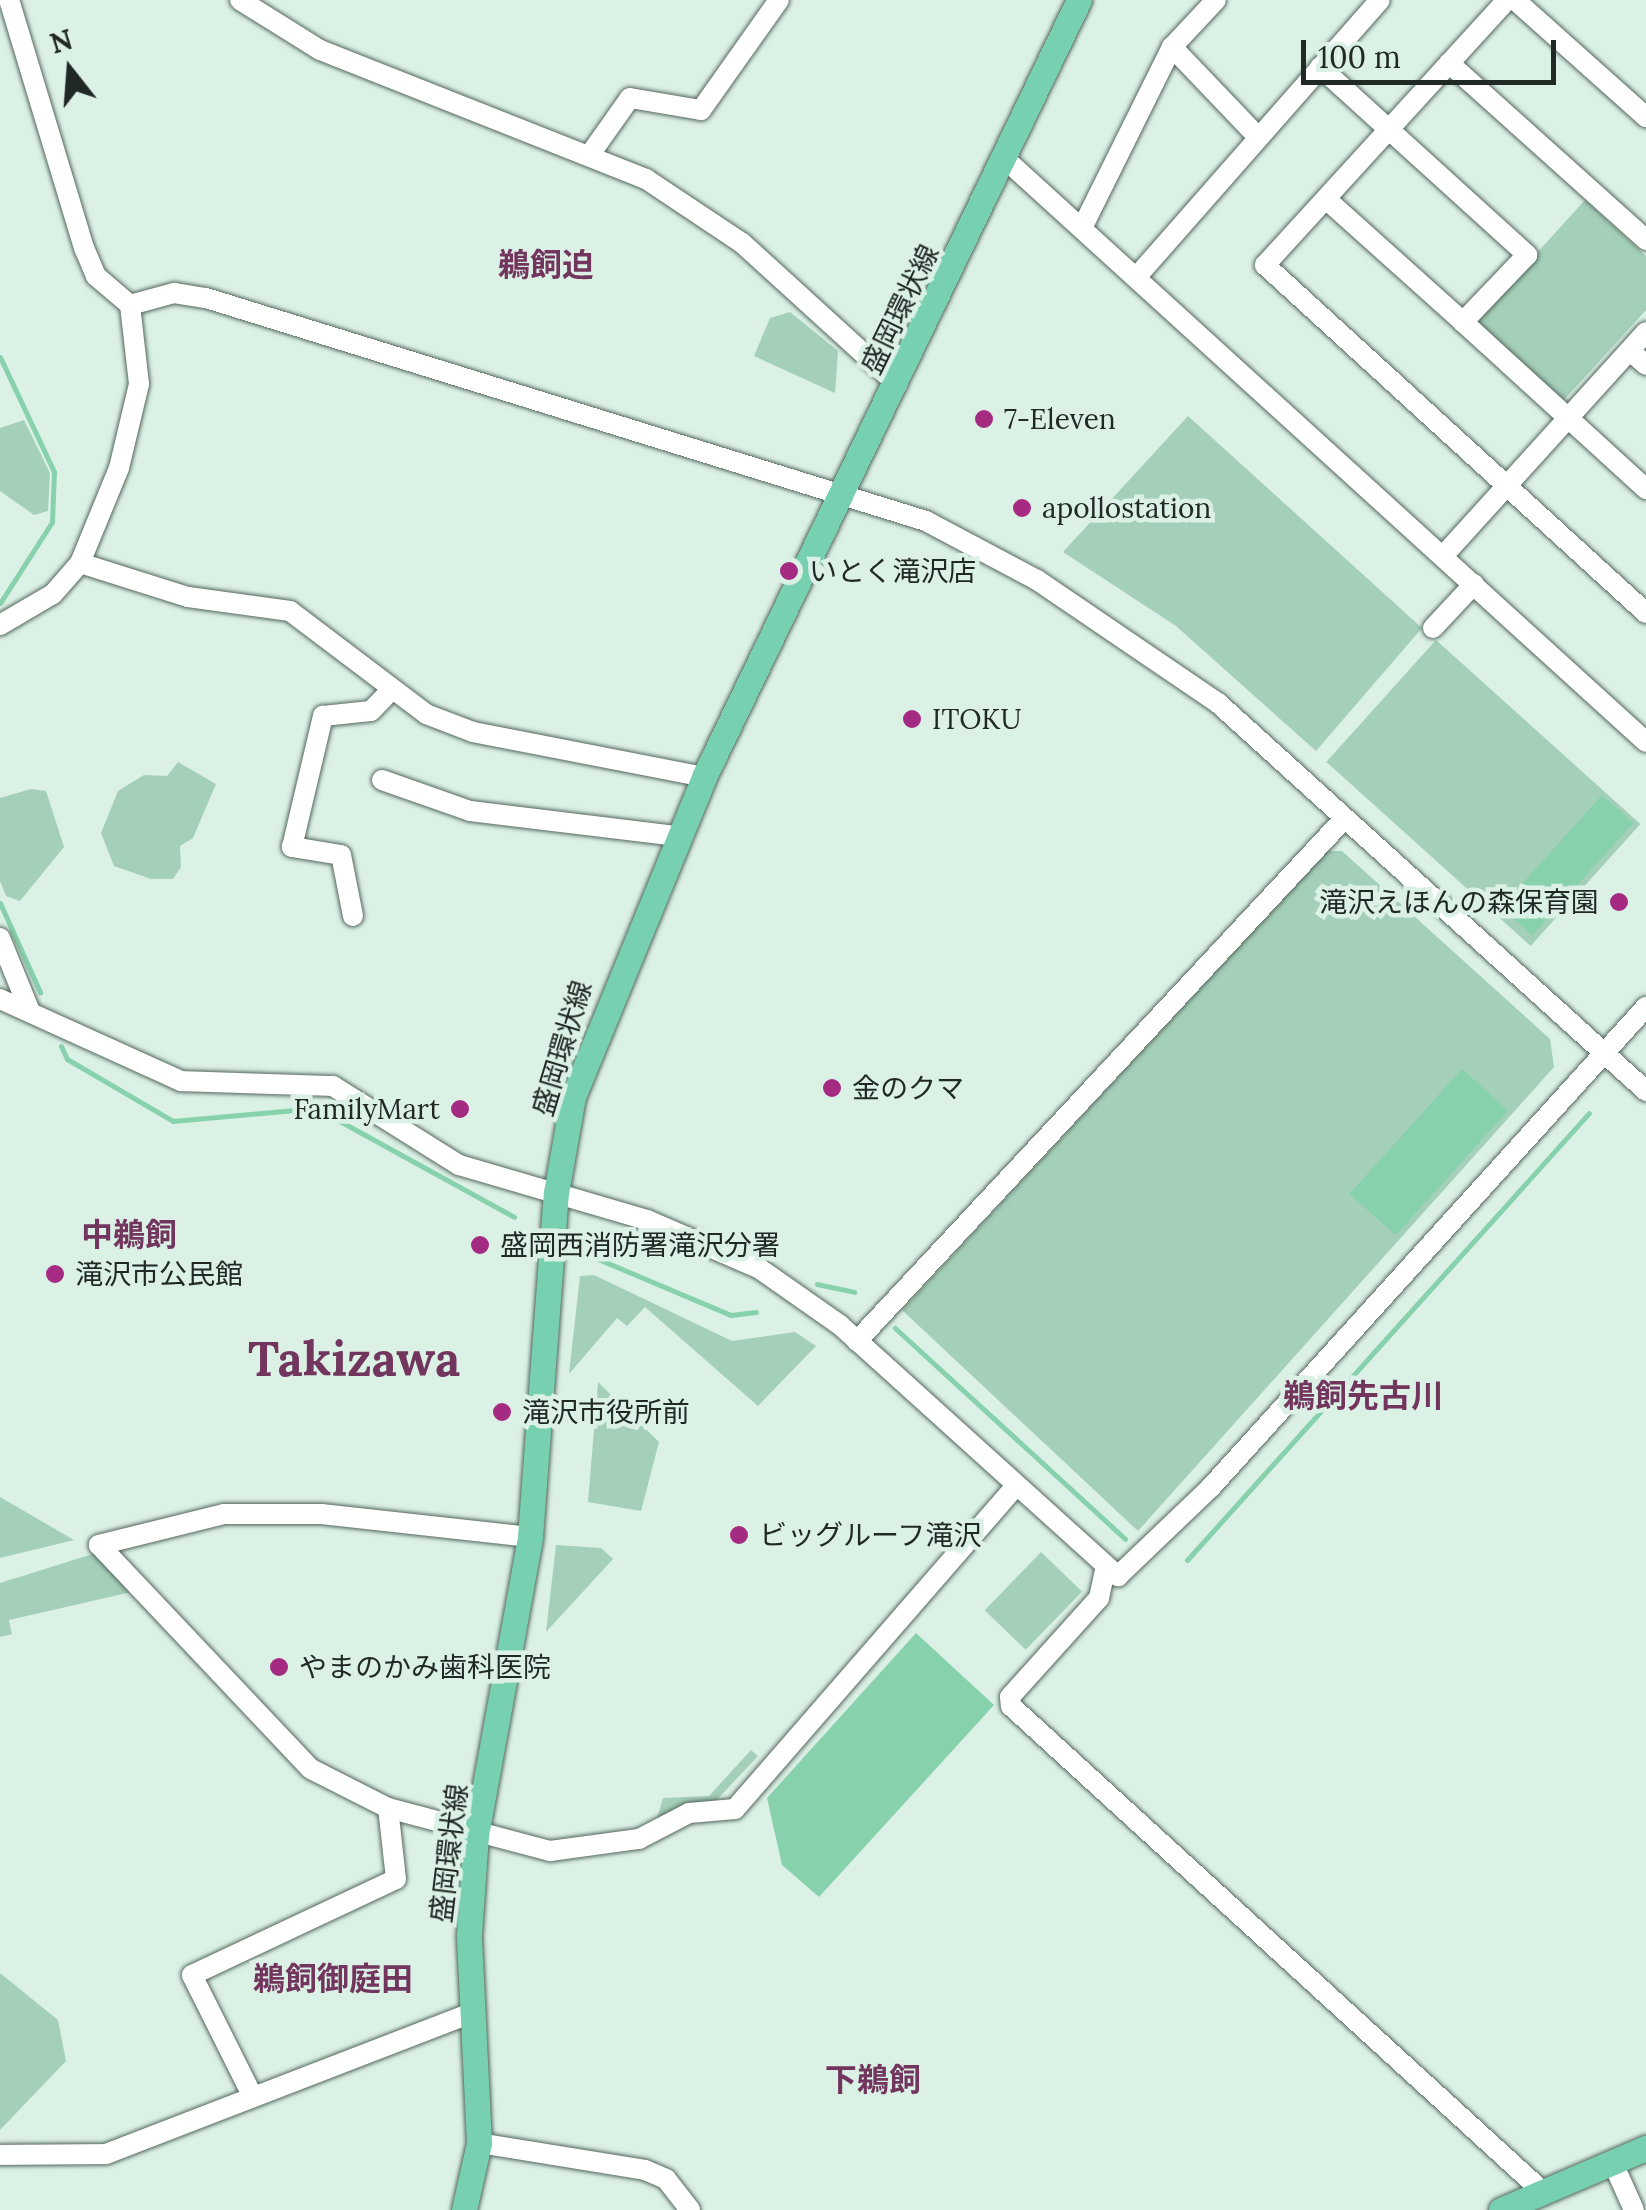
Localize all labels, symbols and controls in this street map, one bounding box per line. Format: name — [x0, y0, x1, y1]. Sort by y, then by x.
north arrow — [20, 20, 120, 120]
scale bar — [1306, 20, 1561, 82]
text: N — [46, 21, 77, 62]
text: 100 m — [1318, 38, 1401, 76]
street label: 盛岡環状線 — [854, 239, 946, 379]
district label: 鵜飼迫 — [498, 246, 594, 284]
place label: 7-Eleven — [1004, 402, 1116, 436]
marker: 7-Eleven — [973, 408, 995, 430]
place label: apollostation — [1042, 491, 1211, 525]
marker: apollostation — [1011, 497, 1033, 519]
place label: いとく滝沢店 — [809, 554, 977, 588]
marker: いとく滝沢店 — [778, 560, 800, 582]
place label: ITOKU — [932, 702, 1021, 736]
marker: ITOKU — [901, 708, 923, 730]
place label: 滝沢えほんの森保育園 — [1319, 885, 1599, 919]
marker: 滝沢えほんの森保育園 — [1608, 891, 1630, 913]
street label: 盛岡環状線 — [525, 976, 599, 1120]
place label: 金のクマ — [852, 1071, 964, 1105]
marker: 金のクマ — [821, 1077, 843, 1099]
place label: FamilyMart — [293, 1092, 440, 1126]
marker: FamilyMart — [449, 1098, 471, 1120]
district label: 中鵜飼 — [81, 1216, 177, 1254]
place label: 盛岡西消防署滝沢分署 — [500, 1228, 780, 1262]
marker: 盛岡西消防署滝沢分署 — [469, 1234, 491, 1256]
place label: 滝沢市公民館 — [75, 1257, 243, 1291]
marker: 滝沢市公民館 — [44, 1263, 66, 1285]
district label: Takizawa — [248, 1330, 460, 1388]
district label: 鵜飼先古川 — [1283, 1377, 1443, 1415]
place label: 滝沢市役所前 — [522, 1395, 690, 1429]
marker: 滝沢市役所前 — [491, 1401, 513, 1423]
place label: ビッグルーフ滝沢 — [759, 1518, 983, 1552]
marker: ビッグルーフ滝沢 — [728, 1524, 750, 1546]
place label: やまのかみ歯科医院 — [299, 1650, 551, 1684]
marker: やまのかみ歯科医院 — [268, 1656, 290, 1678]
street label: 盛岡環状線 — [424, 1781, 474, 1925]
district label: 鵜飼御庭田 — [253, 1960, 413, 1998]
district label: 下鵜飼 — [825, 2061, 921, 2099]

